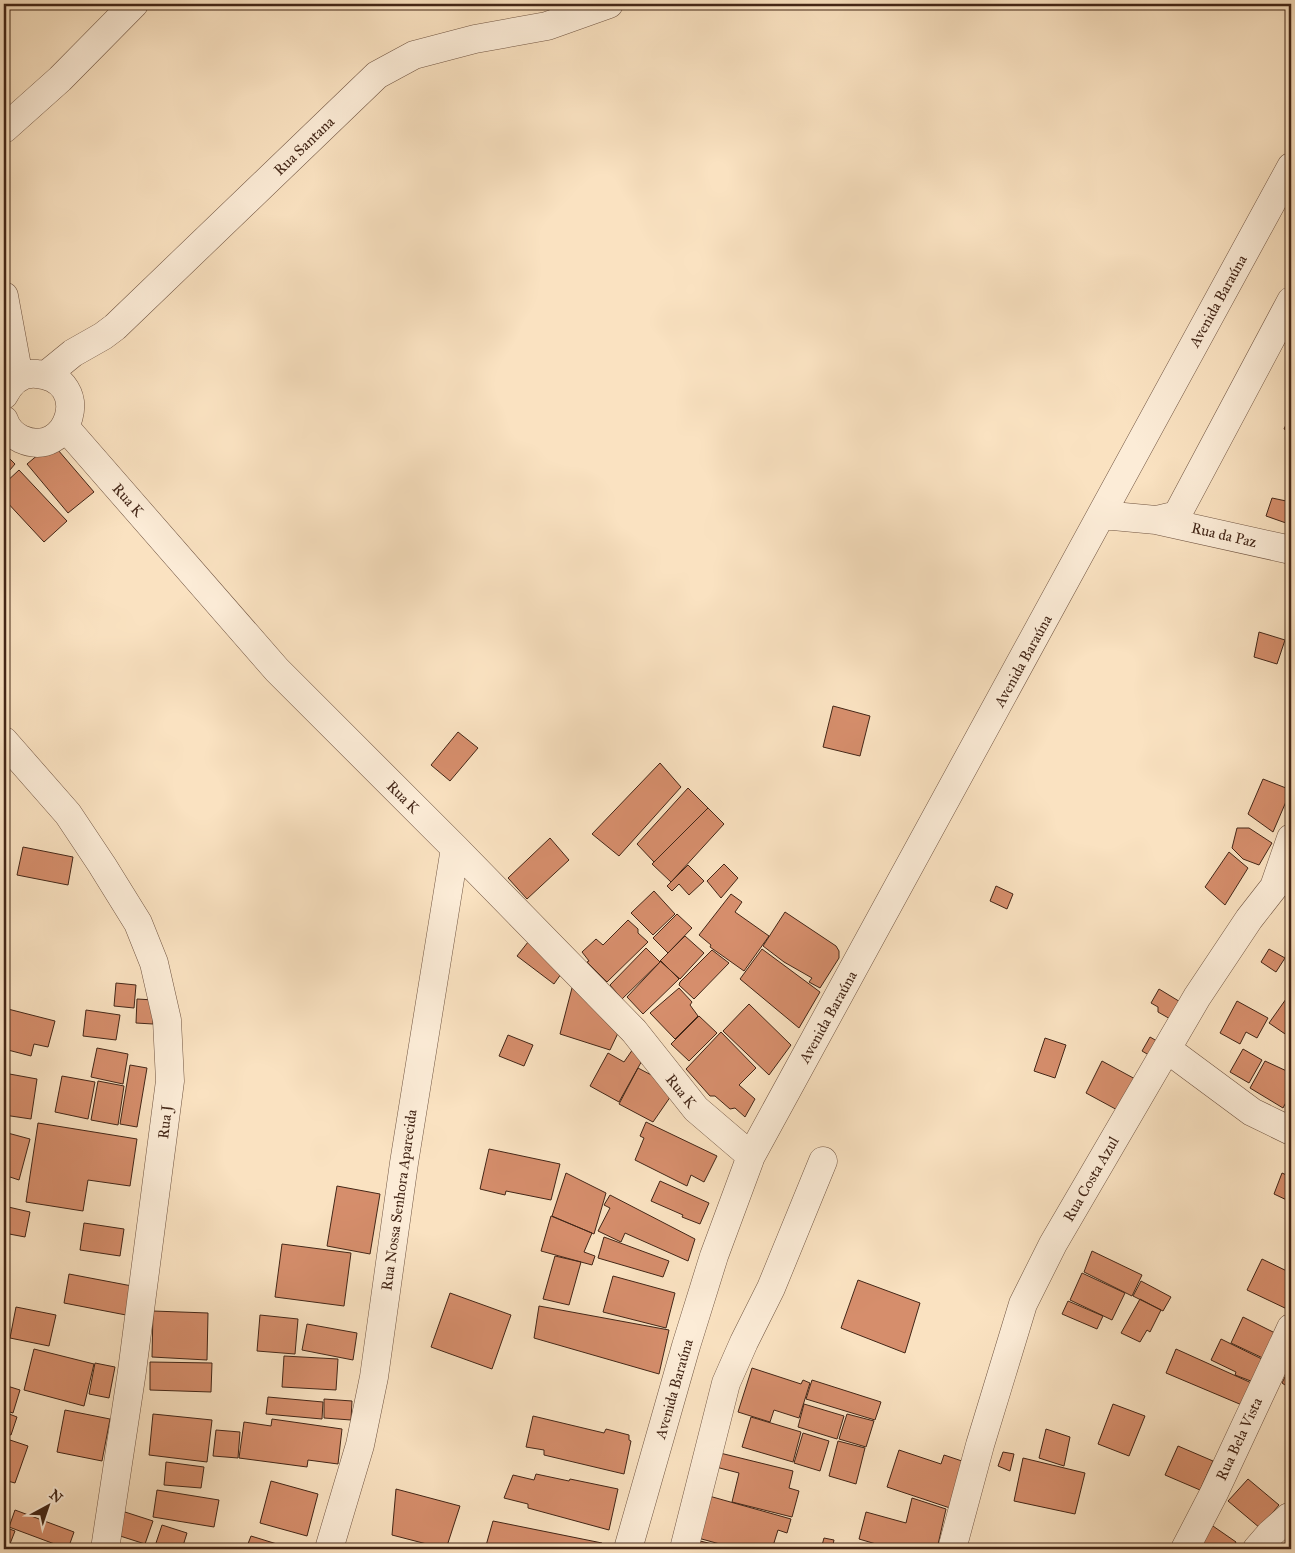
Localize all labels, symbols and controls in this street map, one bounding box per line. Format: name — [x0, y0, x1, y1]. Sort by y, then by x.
street label: Rua Santana — [270, 112, 338, 179]
street label: Avenida Baraúna — [1185, 251, 1251, 351]
street label: Rua K — [109, 480, 148, 521]
street label: Rua da Paz — [1189, 519, 1259, 551]
street label: Avenida Baraúna — [990, 611, 1056, 711]
street label: Rua K — [383, 777, 423, 817]
street label: Avenida Baraúna — [795, 967, 861, 1067]
street label: Rua K — [662, 1070, 700, 1112]
street label: Rua J — [154, 1104, 177, 1140]
street label: Rua Nossa Senhora Aparecida — [377, 1108, 421, 1292]
street label: Rua Costa Azul — [1059, 1132, 1123, 1225]
street label: Avenida Baraúna — [651, 1337, 697, 1442]
street label: Rua Bela Vista — [1212, 1394, 1266, 1483]
north arrow — [22, 1480, 72, 1530]
text: N — [46, 1486, 66, 1507]

